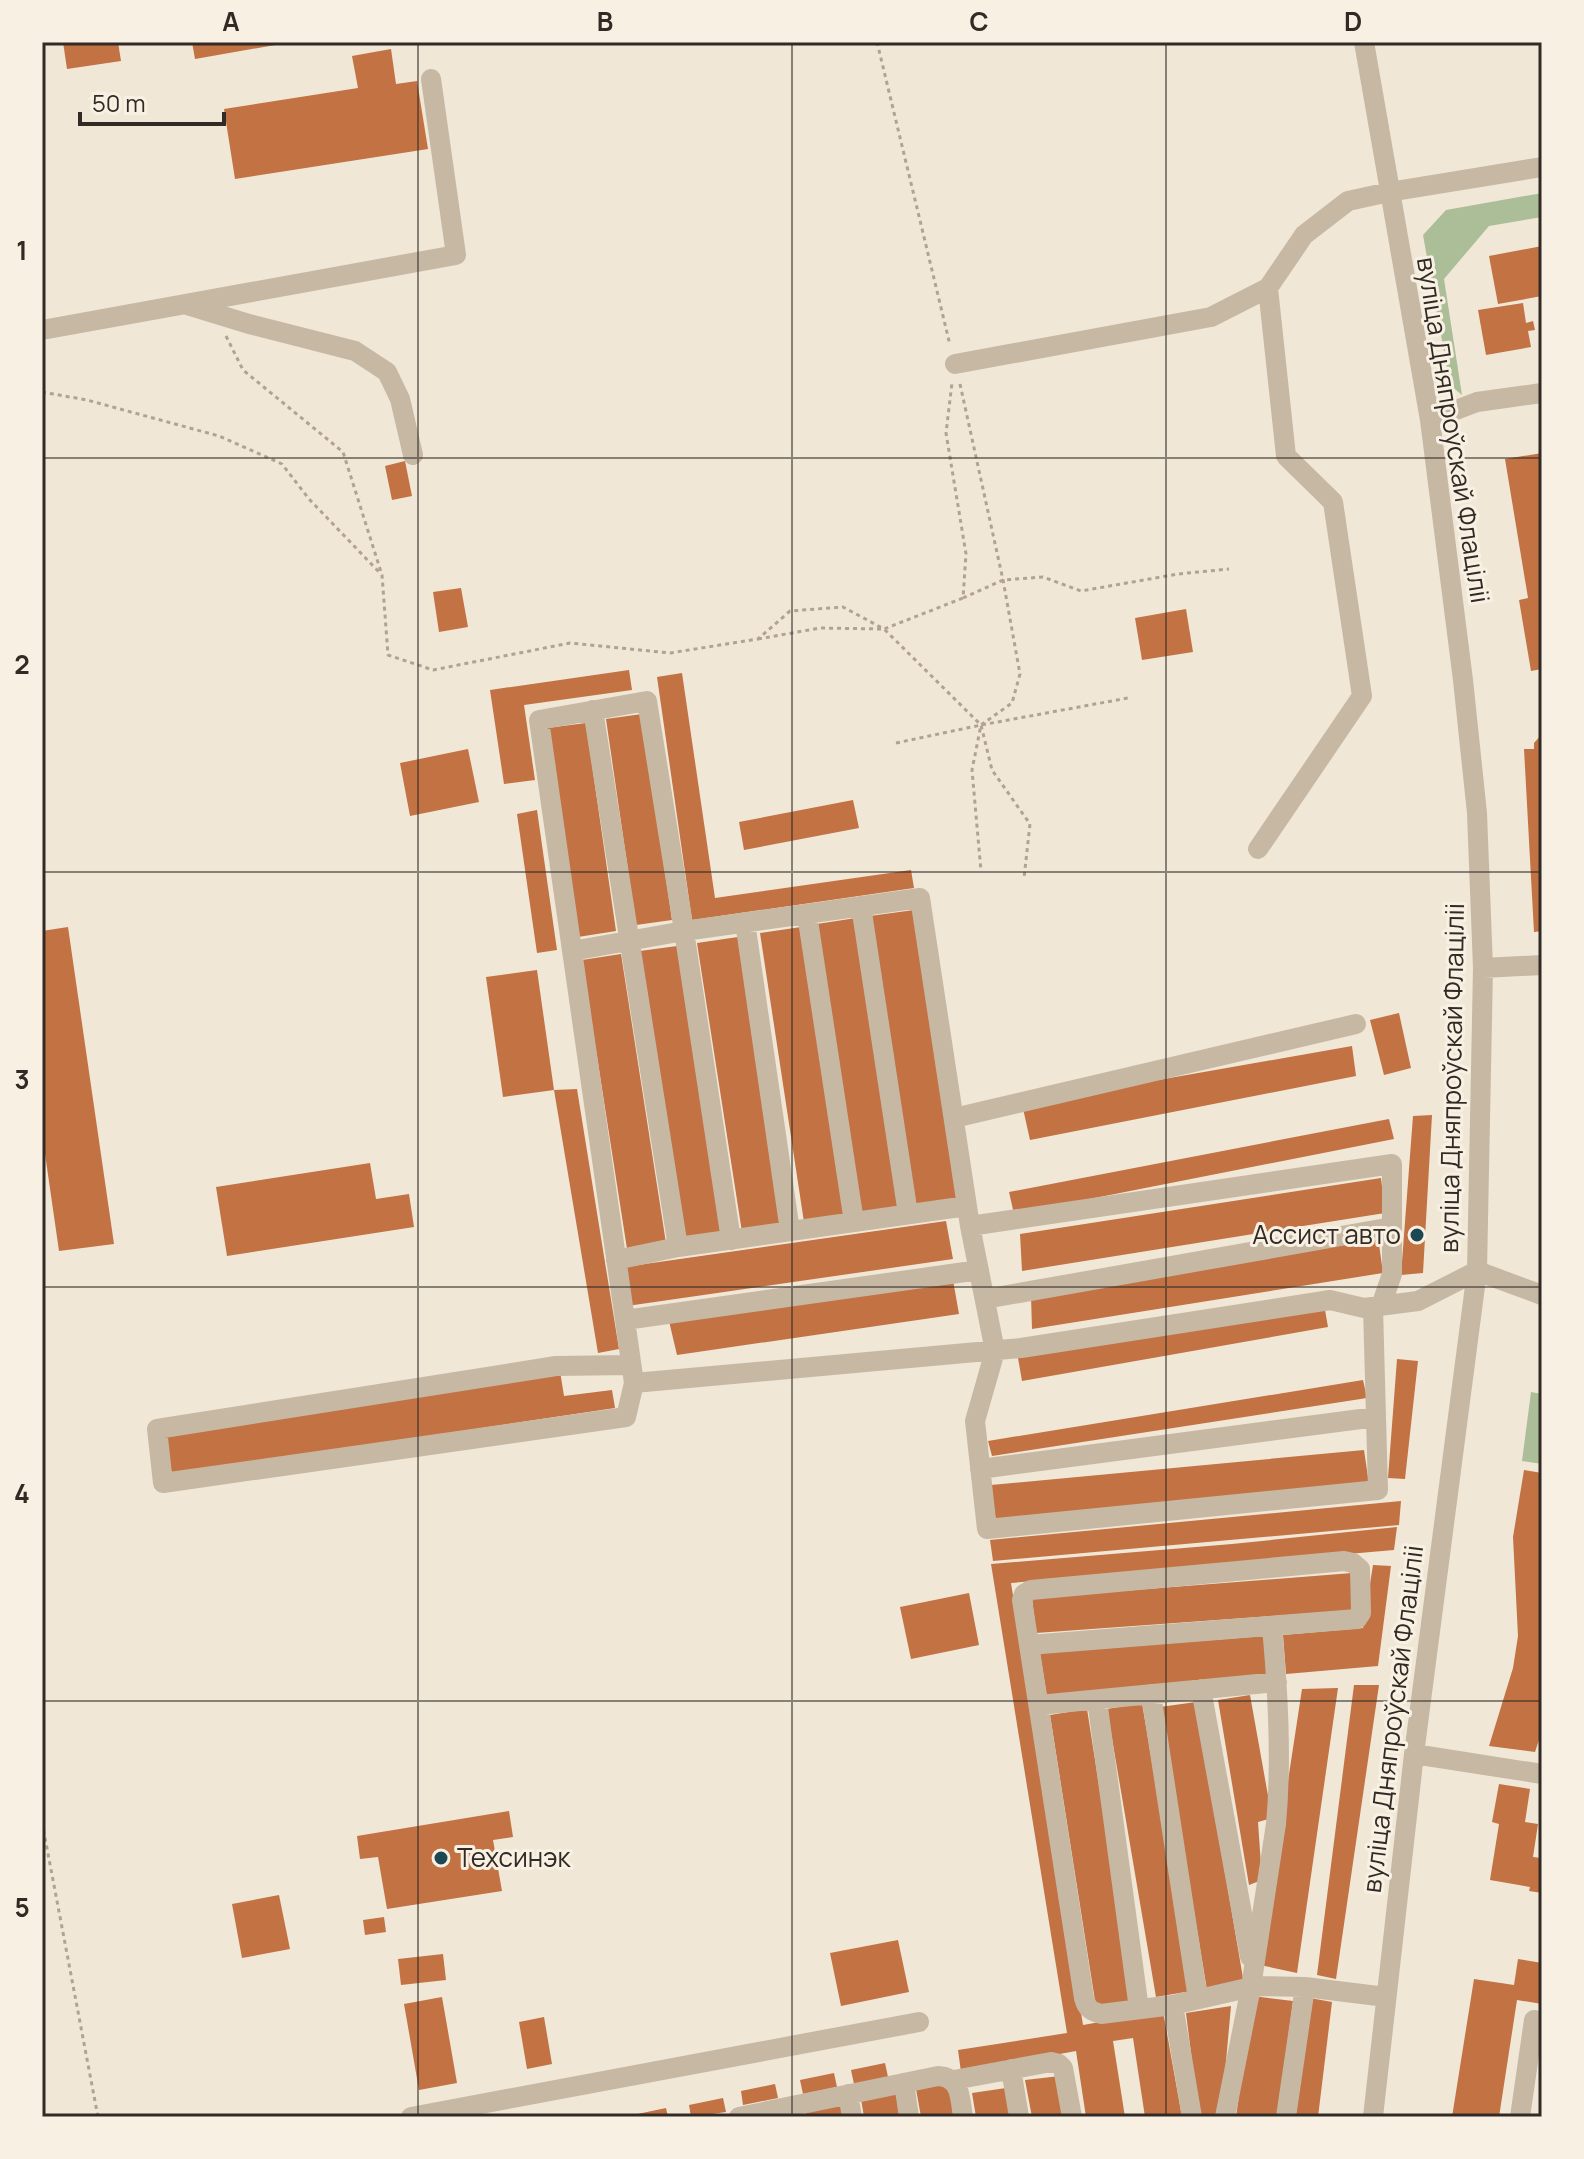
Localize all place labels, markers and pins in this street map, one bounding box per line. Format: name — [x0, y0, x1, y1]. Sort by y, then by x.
place label: Ассист авто — [1252, 1216, 1401, 1252]
marker: Ассист авто — [1408, 1226, 1426, 1244]
place label: Техсинэк — [457, 1839, 572, 1875]
marker: Техсинэк — [432, 1849, 450, 1867]

